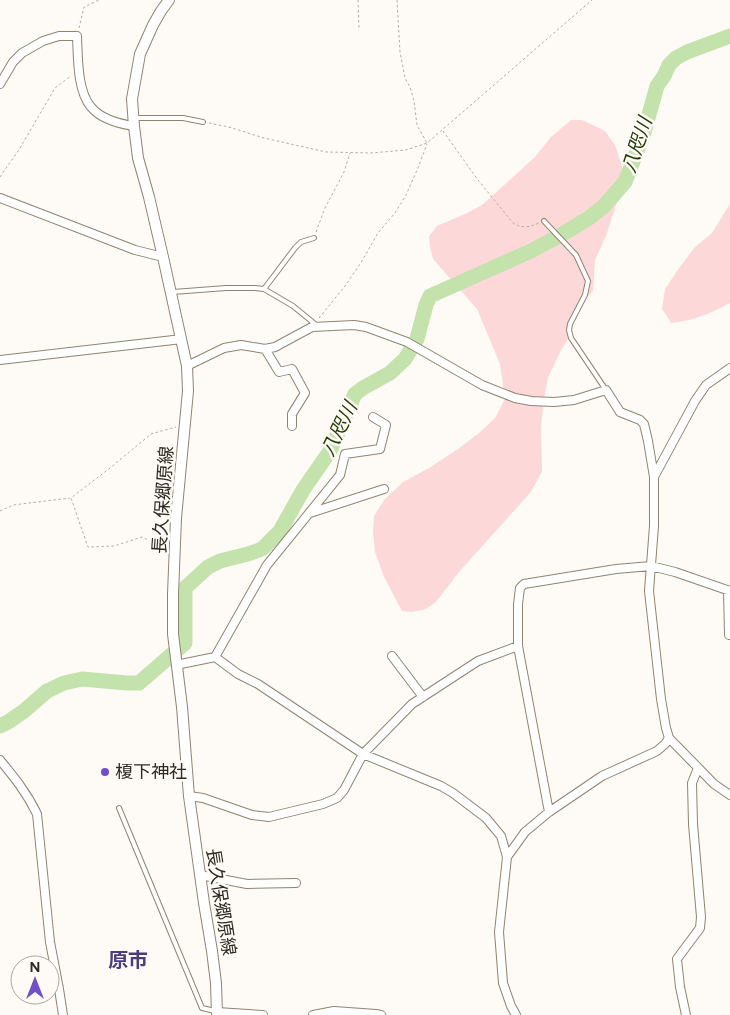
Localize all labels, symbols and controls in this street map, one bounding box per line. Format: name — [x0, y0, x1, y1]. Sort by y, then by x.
water label: 八咫川 — [617, 112, 657, 176]
water label: 八咫川 — [316, 397, 363, 460]
street label: 長久保郷原線 — [148, 445, 178, 555]
place label: 榎下神社 — [115, 761, 187, 783]
marker: 榎下神社 — [99, 766, 111, 778]
street label: 長久保郷原線 — [202, 847, 240, 957]
district label: 原市 — [108, 948, 148, 972]
north arrow — [10, 955, 60, 1005]
text: N — [30, 959, 40, 976]

